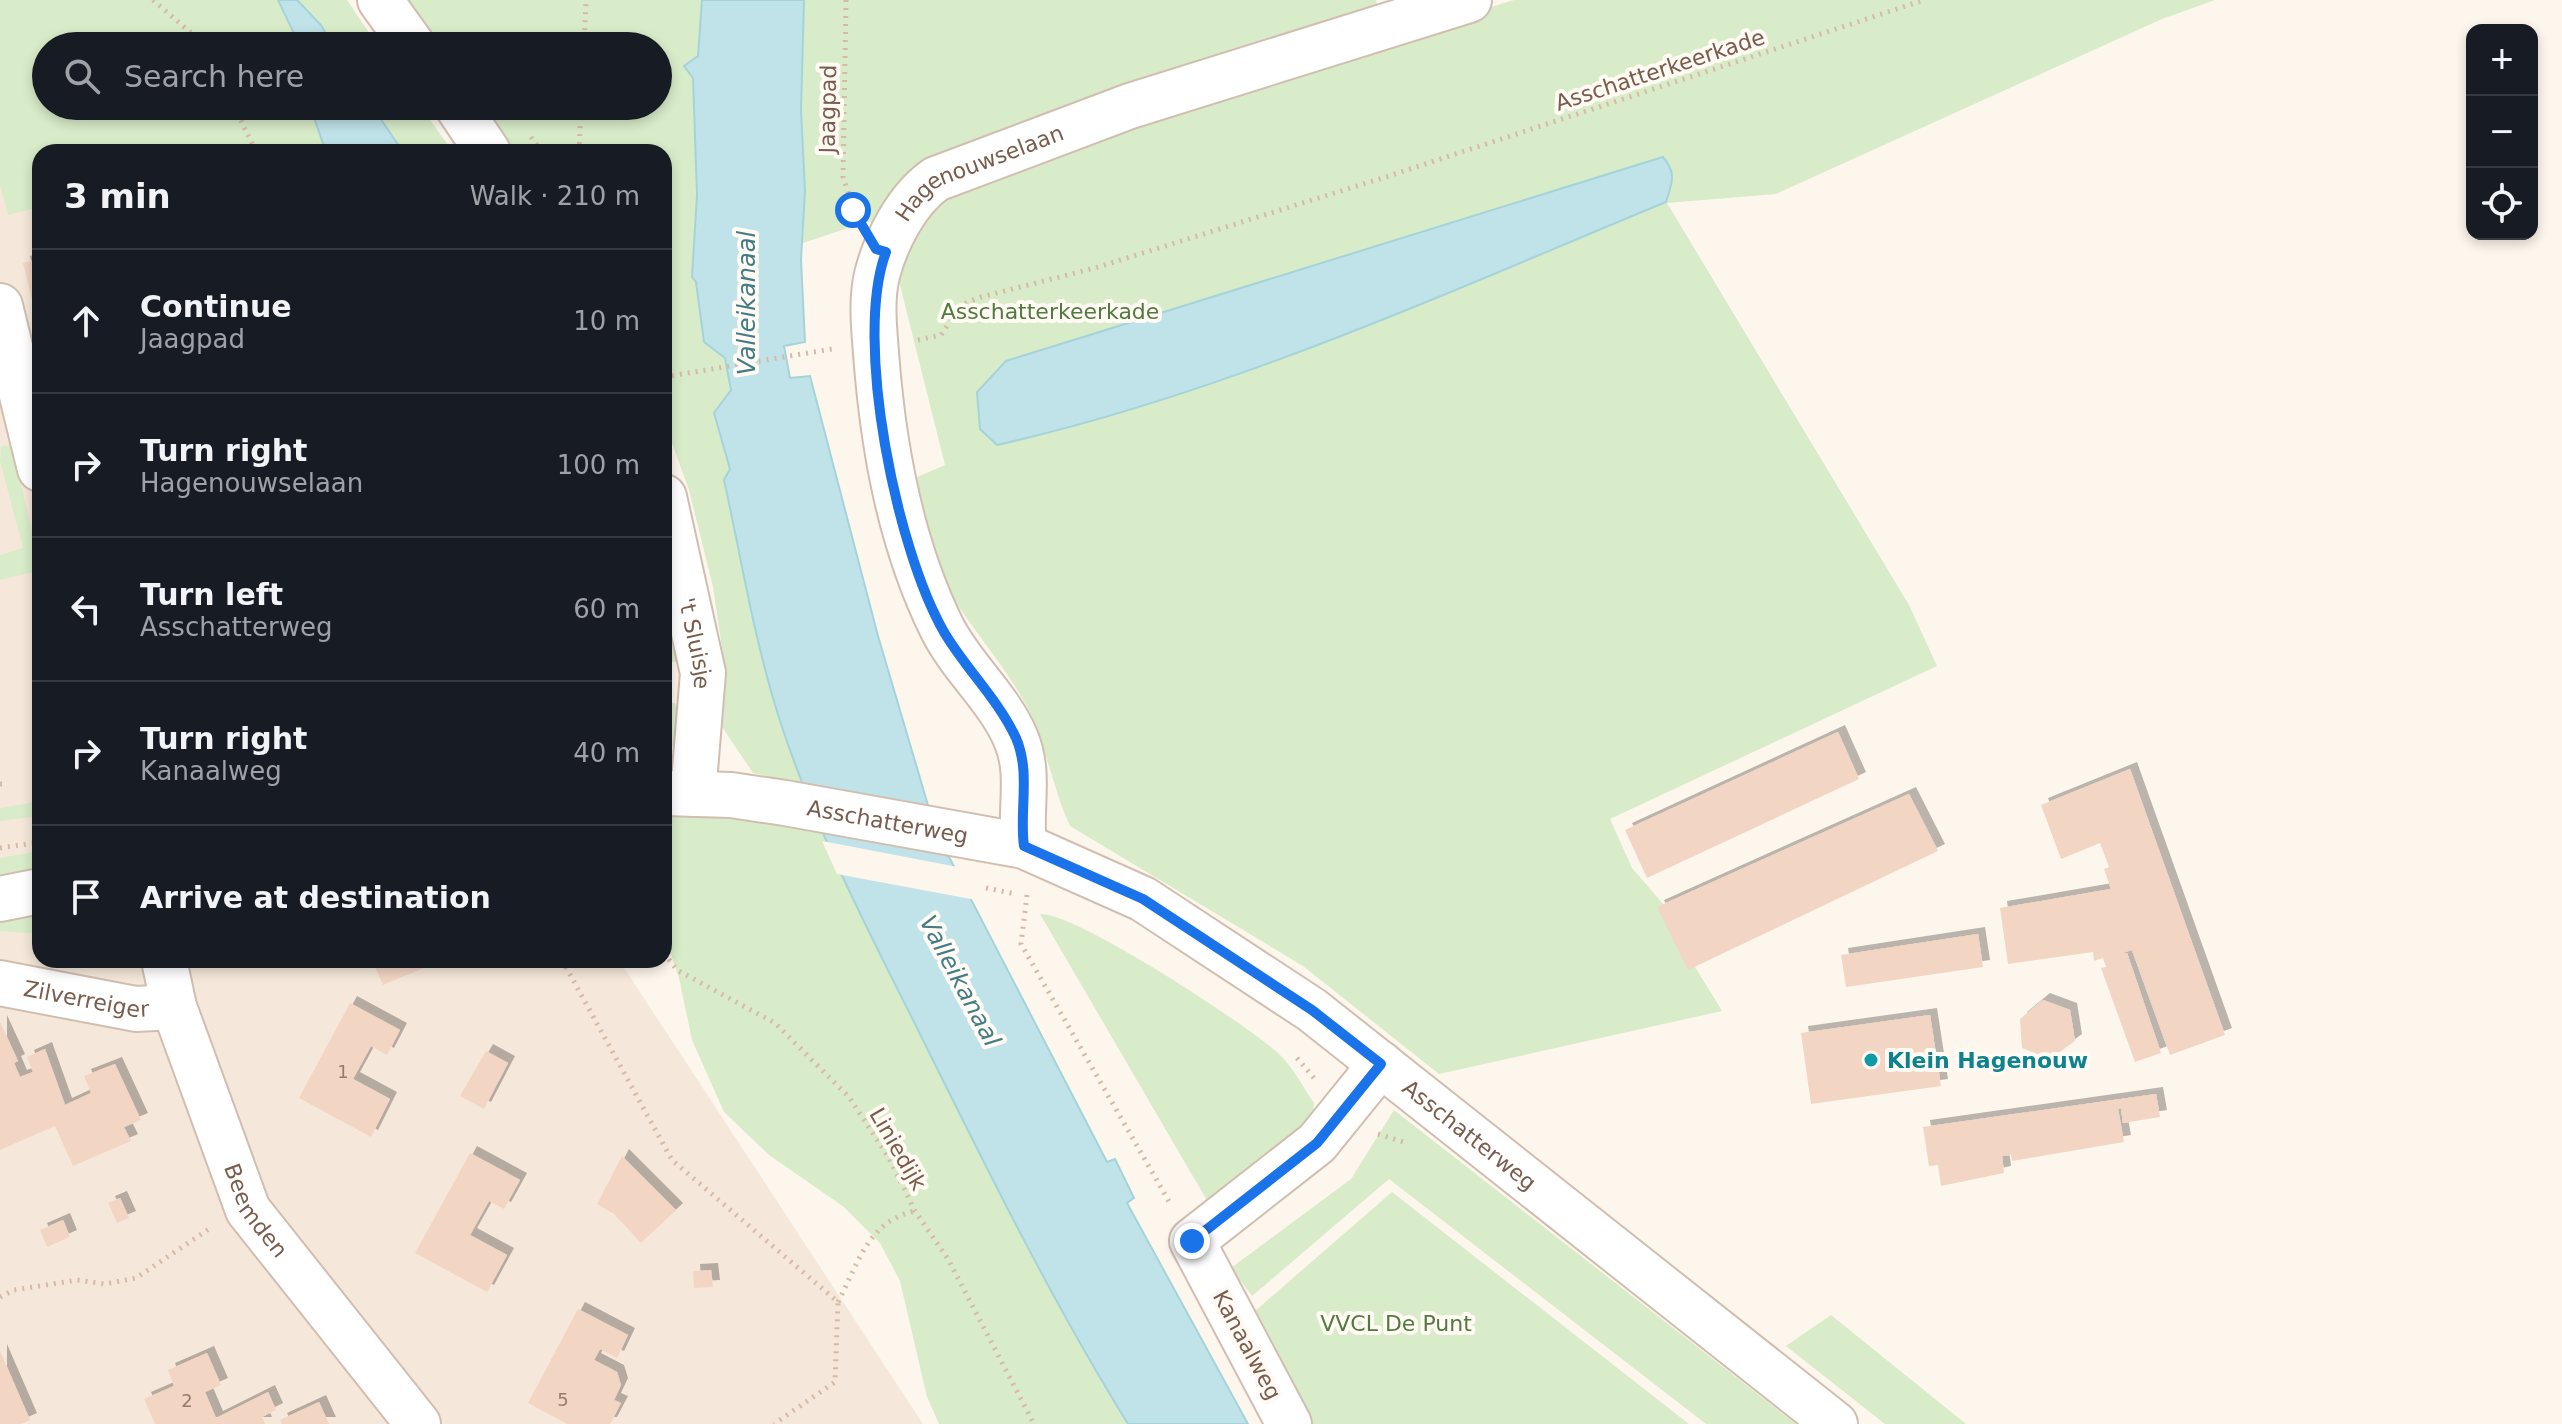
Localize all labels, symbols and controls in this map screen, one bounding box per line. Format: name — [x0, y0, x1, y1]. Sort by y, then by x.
street label: Asschatterkeerkade — [1552, 24, 1768, 116]
map controls — [2466, 24, 2538, 240]
button: + — [2466, 24, 2538, 96]
search box — [32, 32, 672, 120]
icon: search — [60, 54, 104, 98]
text: Search here — [124, 59, 304, 94]
street label: Jaagpad — [815, 64, 841, 156]
button: − — [2466, 96, 2538, 168]
street label: Hagenouwselaan — [890, 120, 1067, 226]
button: locate — [2466, 168, 2538, 240]
text: 3 min — [64, 176, 171, 216]
text: Walk · 210 m — [470, 181, 640, 211]
route start — [835, 192, 871, 228]
water label: Valleikanaal — [733, 231, 761, 375]
text: Continue — [140, 289, 292, 324]
icon: ahead — [64, 299, 108, 343]
park label: Asschatterkeerkade — [941, 299, 1159, 324]
text: 10 m — [573, 306, 640, 336]
text: Jaagpad — [140, 324, 245, 354]
text: Turn right — [140, 433, 307, 468]
icon: right — [64, 443, 108, 487]
text: 100 m — [557, 450, 640, 480]
text: Hagenouwselaan — [140, 468, 363, 498]
text: Turn left — [140, 577, 283, 612]
icon: left — [64, 587, 108, 631]
text: 60 m — [573, 594, 640, 624]
street label: 't Sluisje — [674, 595, 716, 690]
text: Asschatterweg — [140, 612, 332, 642]
text: Turn right — [140, 721, 307, 756]
icon: right — [64, 731, 108, 775]
text: 40 m — [573, 738, 640, 768]
text: Kanaalweg — [140, 756, 282, 786]
street label: Asschatterweg — [805, 795, 970, 848]
icon: arrive — [64, 875, 108, 919]
text: Arrive at destination — [140, 880, 491, 915]
water label: Valleikanaal — [914, 911, 1006, 1052]
street label: Zilverreiger — [22, 975, 151, 1022]
place label: Klein Hagenouw — [1887, 1048, 2088, 1073]
marker: Klein Hagenouw — [1862, 1051, 1880, 1069]
house number: 1 — [337, 1061, 349, 1082]
street label: Asschatterweg — [1398, 1074, 1541, 1195]
street label: Liniedijk — [864, 1103, 932, 1195]
street label: Beemden — [220, 1160, 293, 1262]
route end — [1174, 1223, 1210, 1259]
street label: Kanaalweg — [1208, 1286, 1286, 1404]
park label: VVCL De Punt — [1320, 1311, 1472, 1336]
house number: 5 — [557, 1389, 569, 1410]
house number: 2 — [181, 1390, 193, 1411]

